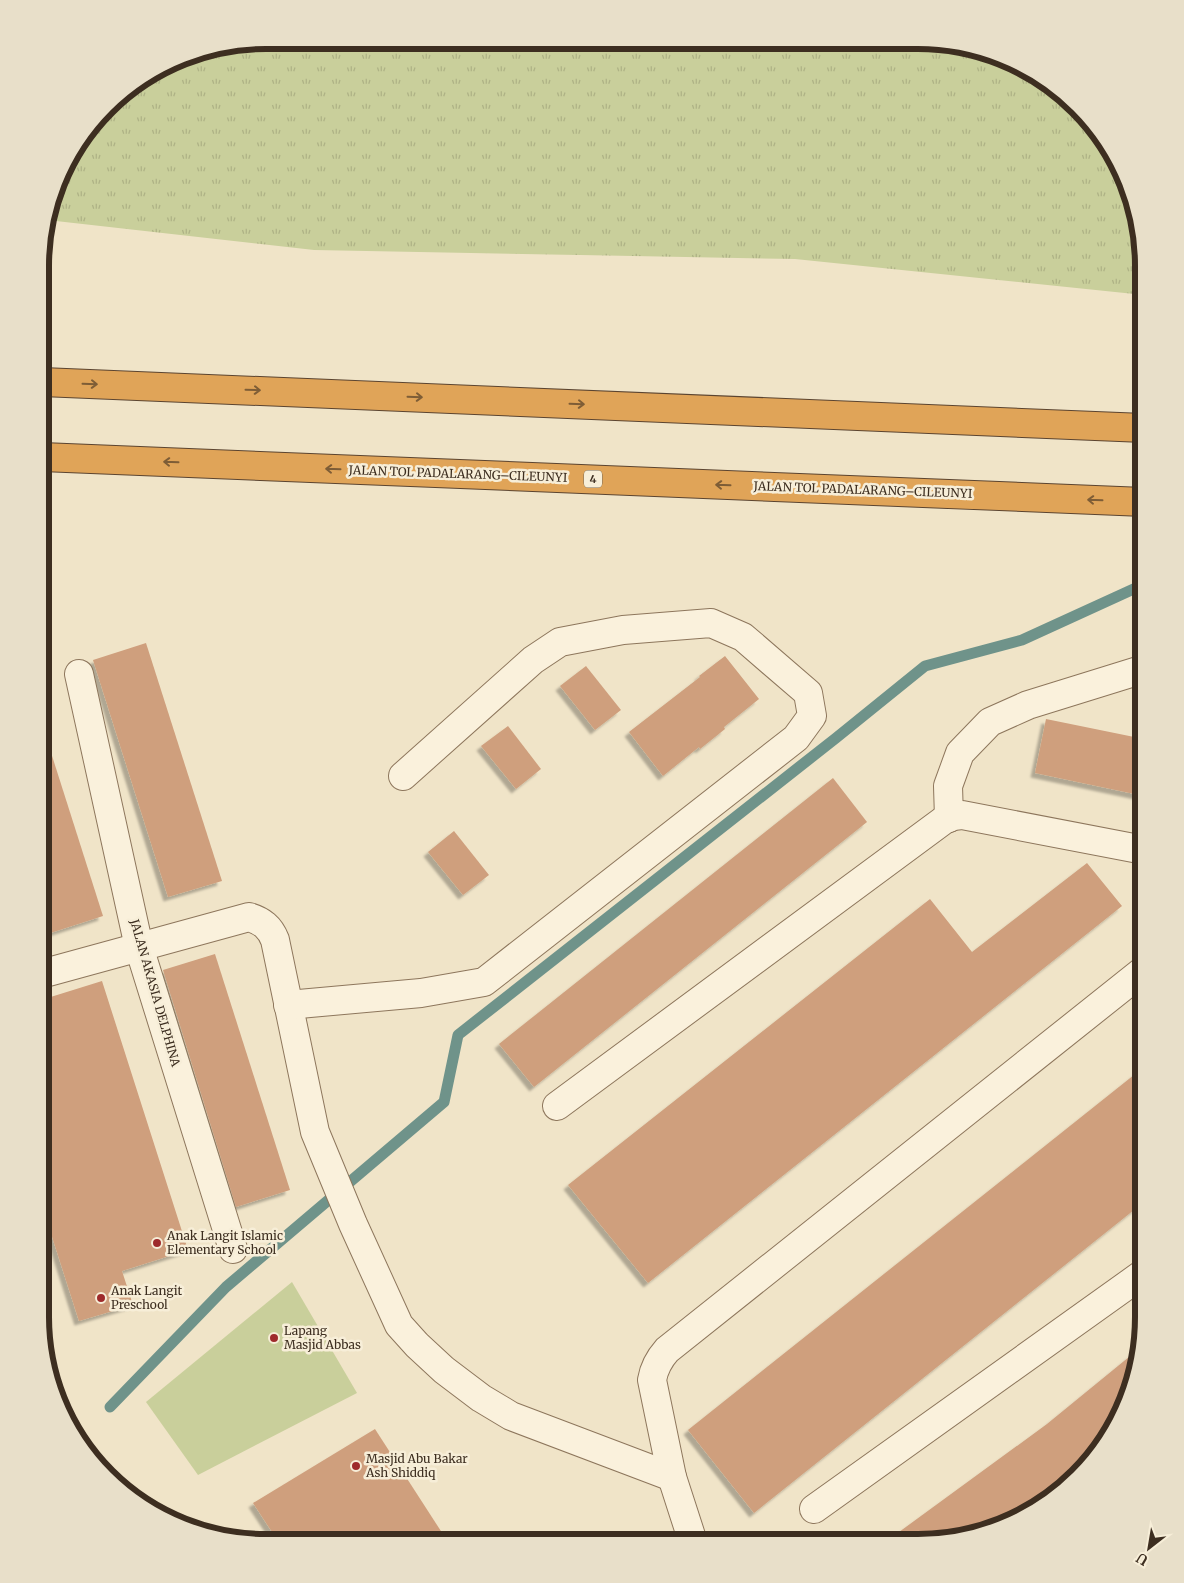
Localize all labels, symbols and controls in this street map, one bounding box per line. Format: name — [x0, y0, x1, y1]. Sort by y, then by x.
one-way arrow — [82, 379, 98, 388]
one-way arrow — [245, 386, 261, 395]
one-way arrow — [407, 393, 423, 402]
one-way arrow — [569, 400, 585, 409]
one-way arrow — [163, 458, 179, 467]
street label: JALAN TOL PADALARANG–CILEUNYI — [347, 462, 568, 485]
one-way arrow — [326, 464, 342, 474]
road number: 4 — [584, 470, 602, 488]
street label: JALAN TOL PADALARANG–CILEUNYI — [752, 478, 973, 501]
one-way arrow — [715, 480, 731, 489]
one-way arrow — [1087, 495, 1103, 504]
street label: JALAN AKASIA DELPHINA — [127, 916, 184, 1069]
place label: Anak Langit Islamic Elementary School — [166, 1228, 283, 1257]
marker: Anak Langit Islamic Elementary School — [151, 1237, 163, 1249]
place label: Anak Langit Preschool — [110, 1283, 182, 1312]
marker: Anak Langit Preschool — [95, 1292, 107, 1304]
place label: Lapang Masjid Abbas — [284, 1323, 361, 1352]
marker: Lapang Masjid Abbas — [268, 1332, 280, 1344]
place label: Masjid Abu Bakar Ash Shiddiq — [365, 1451, 468, 1480]
marker: Masjid Abu Bakar Ash Shiddiq — [350, 1460, 362, 1472]
north arrow — [1124, 1523, 1174, 1573]
text: U — [1133, 1548, 1151, 1570]

